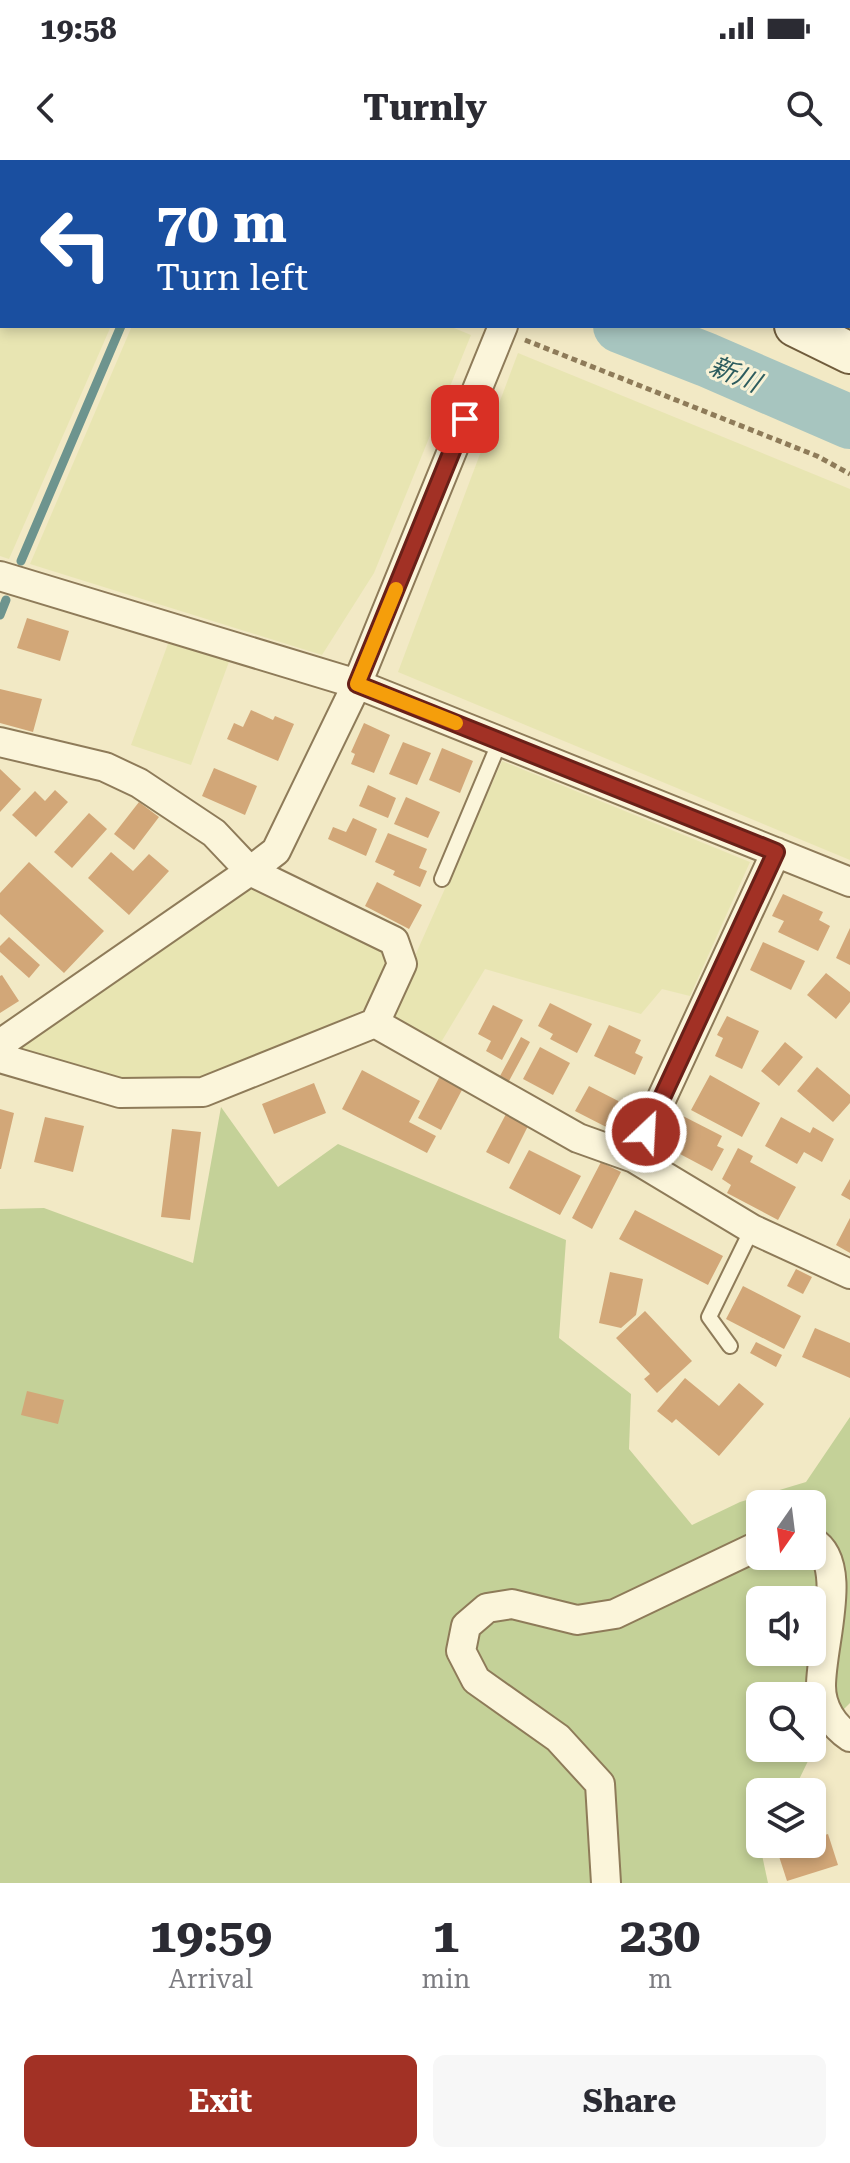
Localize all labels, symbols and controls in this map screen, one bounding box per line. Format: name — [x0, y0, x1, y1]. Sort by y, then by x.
text: 19:58 — [40, 11, 117, 46]
icon: back — [24, 86, 68, 130]
icon: search — [782, 86, 826, 130]
text: Turnly — [363, 87, 487, 129]
text: 70 m — [156, 190, 287, 256]
icon: left — [24, 192, 128, 296]
text: Turn left — [156, 257, 308, 299]
water label: 新川 — [705, 350, 768, 399]
pin — [431, 385, 499, 453]
icon: arrive — [443, 397, 487, 441]
position arrow — [604, 1090, 688, 1174]
north arrow — [746, 1490, 826, 1570]
map controls — [746, 1490, 826, 1858]
button: sound — [746, 1586, 826, 1666]
button: search — [746, 1682, 826, 1762]
button: layers — [746, 1778, 826, 1858]
text: 19:59 — [150, 1908, 272, 1964]
text: 1 — [432, 1908, 459, 1964]
text: 230 — [620, 1908, 700, 1964]
text: Arrival — [169, 1964, 253, 1994]
text: min — [422, 1964, 470, 1994]
text: m — [648, 1964, 672, 1994]
button: Exit — [24, 2055, 417, 2147]
button: Share — [433, 2055, 826, 2147]

